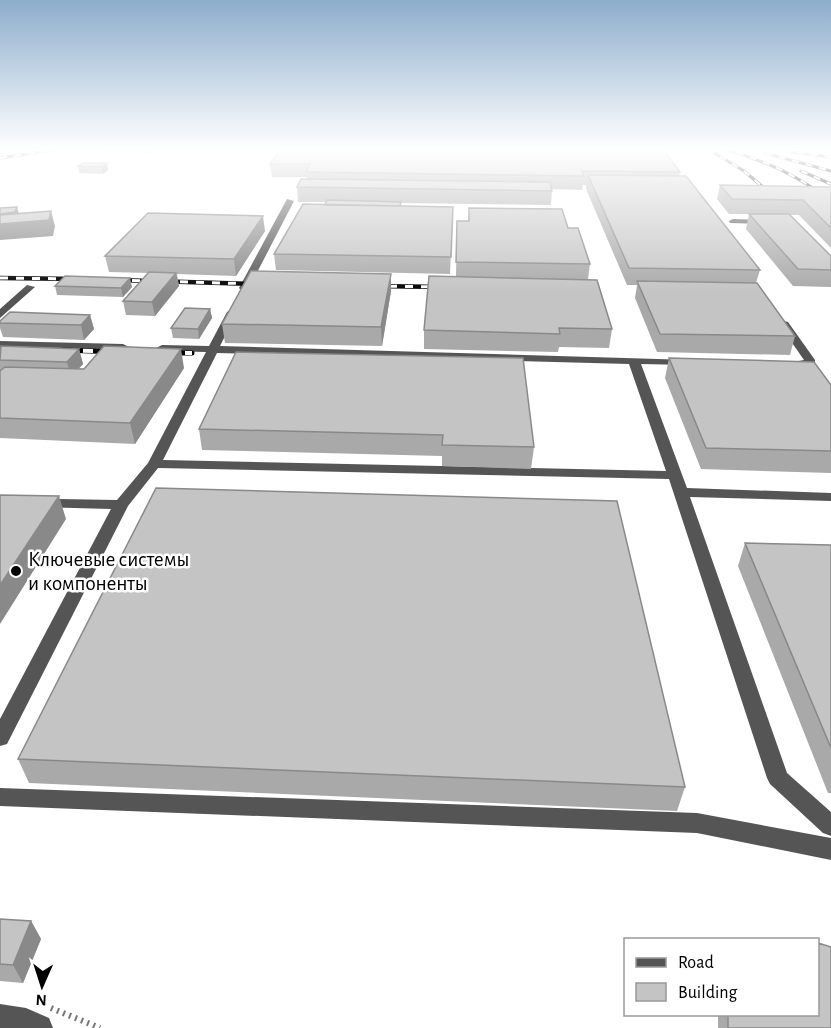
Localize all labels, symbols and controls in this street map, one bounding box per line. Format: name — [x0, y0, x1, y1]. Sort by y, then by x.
place label: Ключевые системы и компоненты — [28, 549, 189, 594]
marker: Ключевые системы и компоненты — [9, 564, 23, 578]
legend — [624, 938, 819, 1016]
text: Road — [678, 954, 714, 972]
north arrow — [12, 956, 72, 1016]
text: Building — [678, 984, 738, 1002]
text: N — [35, 992, 47, 1008]

